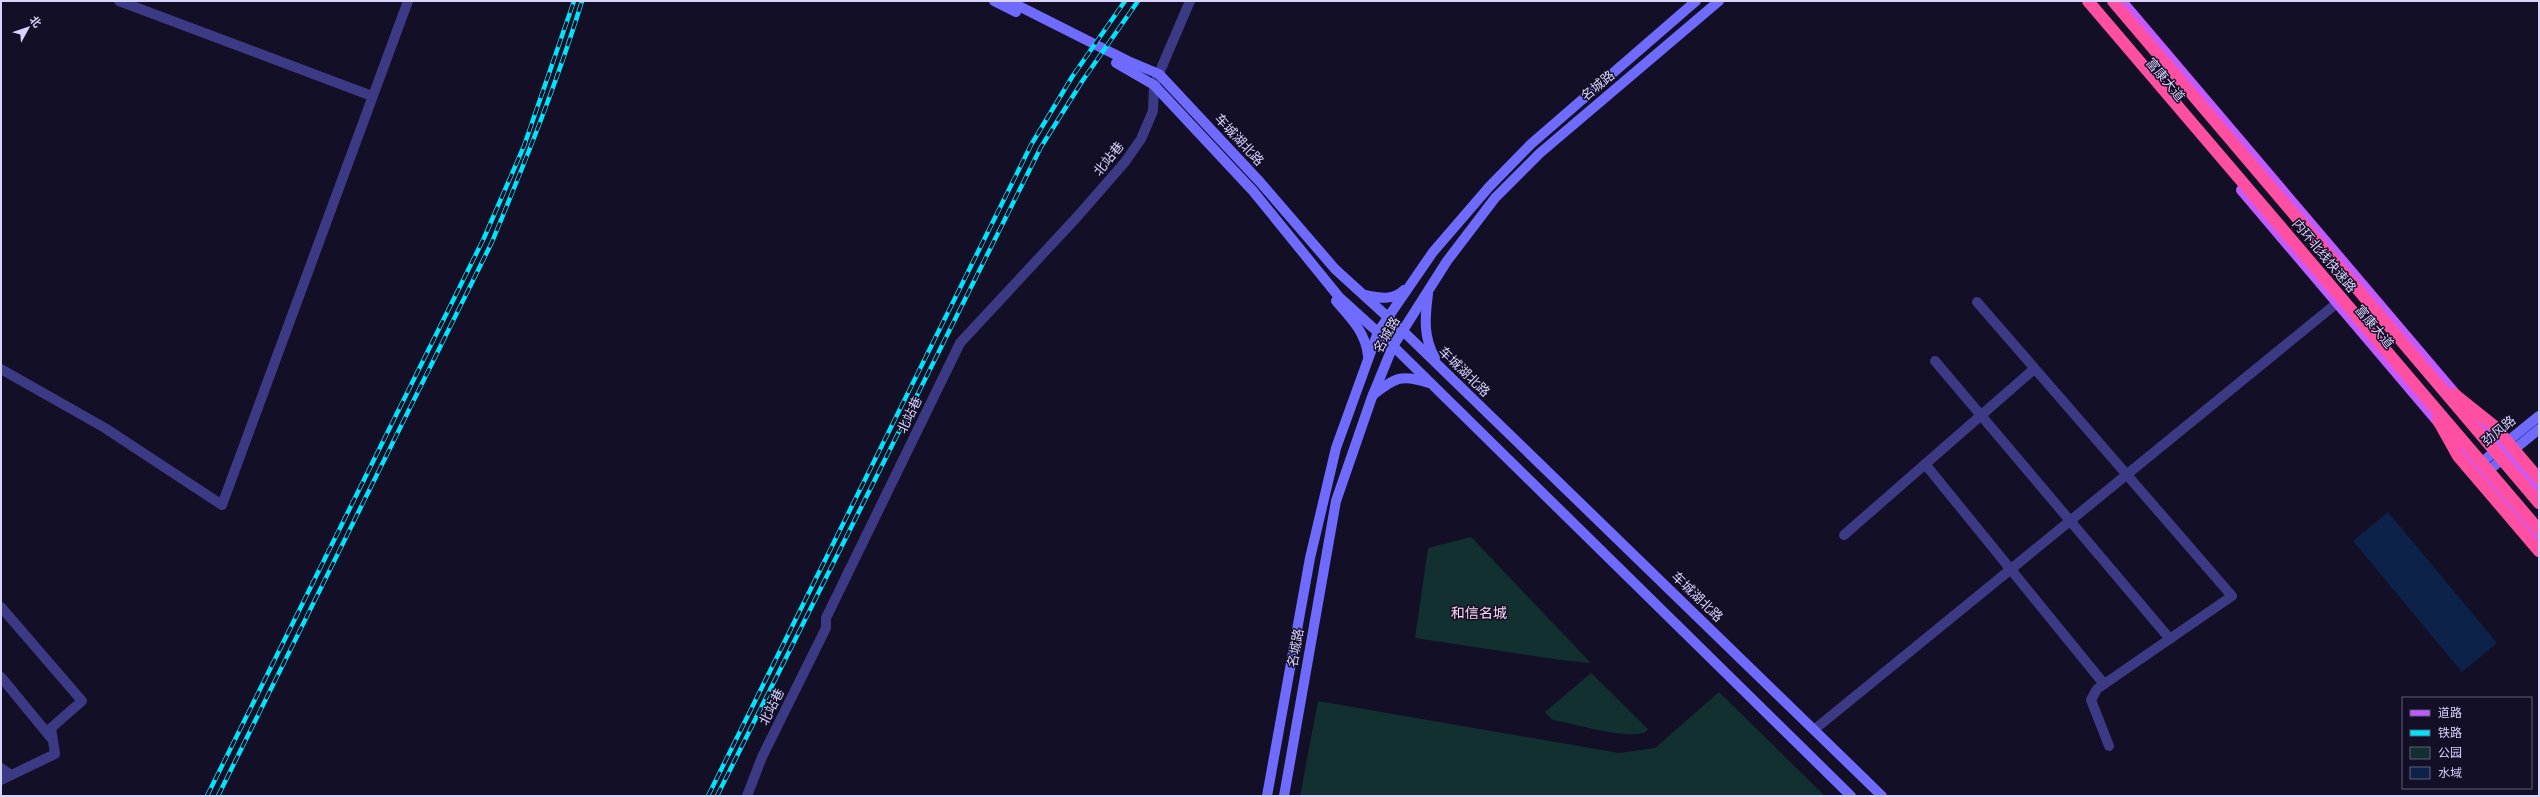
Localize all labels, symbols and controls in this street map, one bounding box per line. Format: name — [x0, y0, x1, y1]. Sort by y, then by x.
north arrow — [8, 8, 48, 48]
text: 北 — [26, 13, 45, 31]
street label: 富康大道 — [2141, 54, 2189, 106]
street label: 名城路 — [1577, 67, 1619, 105]
street label: 车城湖北路 — [1210, 110, 1268, 170]
street label: 北站巷 — [1090, 138, 1128, 180]
street label: 内环北线快速路 — [2288, 215, 2360, 297]
street label: 富康大道 — [2350, 301, 2398, 353]
street label: 名城路 — [1370, 314, 1404, 356]
street label: 车城湖北路 — [1434, 343, 1494, 401]
street label: 北站巷 — [893, 394, 927, 436]
street label: 劲风路 — [2478, 412, 2520, 450]
street label: 车城湖北路 — [1667, 568, 1727, 626]
district label: 和信名城 — [1451, 604, 1507, 624]
street label: 名城路 — [1284, 627, 1308, 669]
street label: 北站巷 — [755, 686, 789, 728]
legend — [2402, 697, 2532, 789]
text: 道路 — [2438, 705, 2462, 722]
text: 铁路 — [2438, 725, 2462, 742]
text: 公园 — [2438, 745, 2462, 762]
text: 水域 — [2438, 765, 2462, 782]

